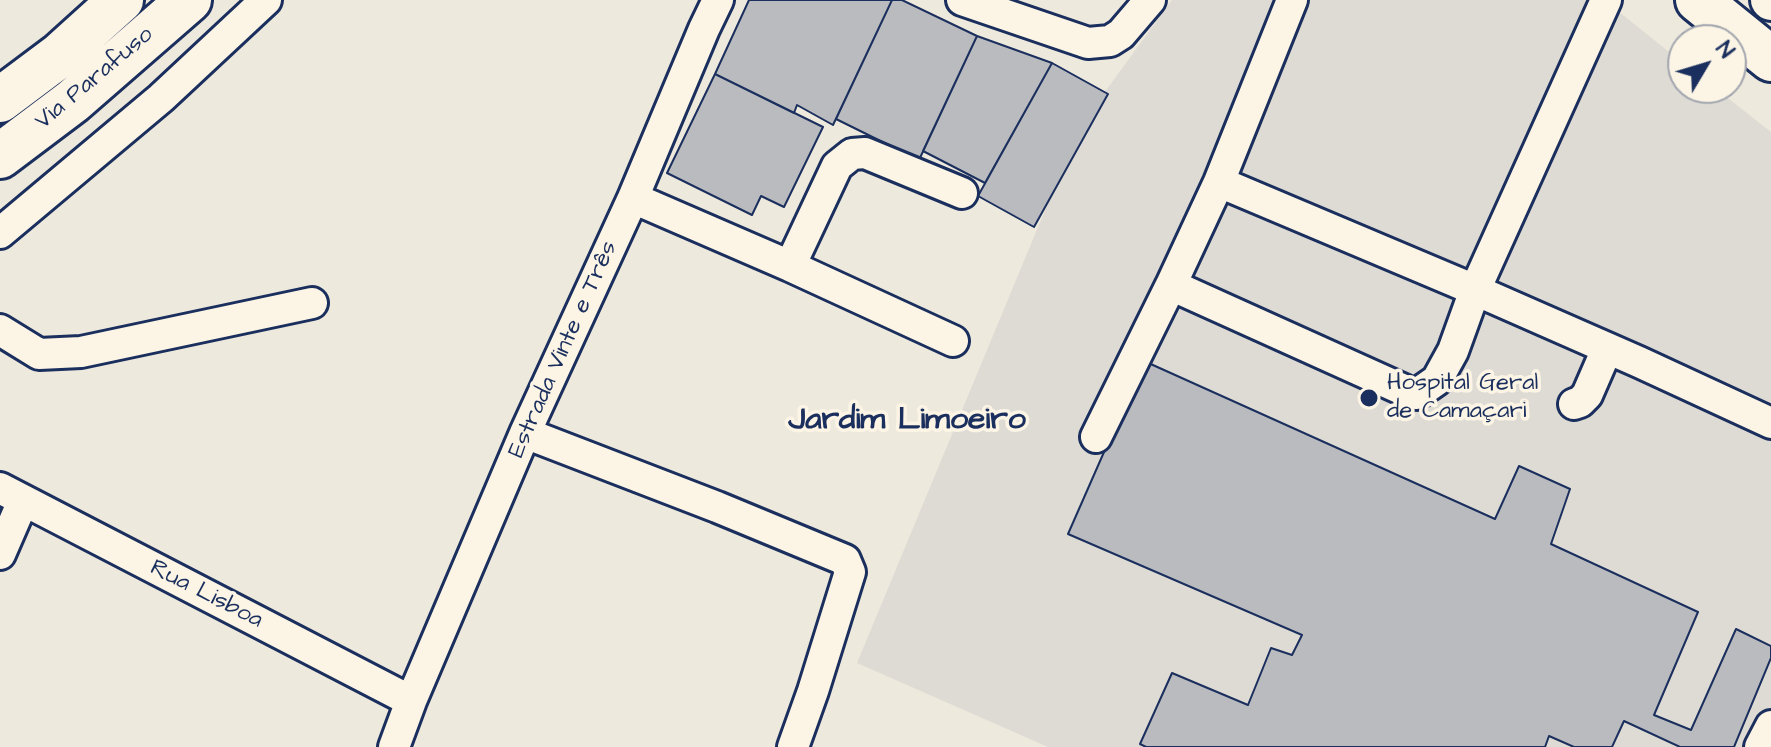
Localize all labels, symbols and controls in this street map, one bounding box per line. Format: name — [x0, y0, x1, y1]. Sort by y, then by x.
street label: Via Parafuso — [30, 21, 160, 137]
north arrow — [1667, 24, 1747, 104]
text: N — [1708, 35, 1741, 65]
street label: Estrada Vinte e Três — [503, 237, 625, 463]
place label: Hospital Geral de Camaçari — [1387, 370, 1538, 426]
marker: Hospital Geral de Camaçari — [1358, 387, 1380, 409]
district label: Jardim Limoeiro — [788, 402, 1026, 440]
street label: Rua Lisboa — [145, 554, 267, 636]

